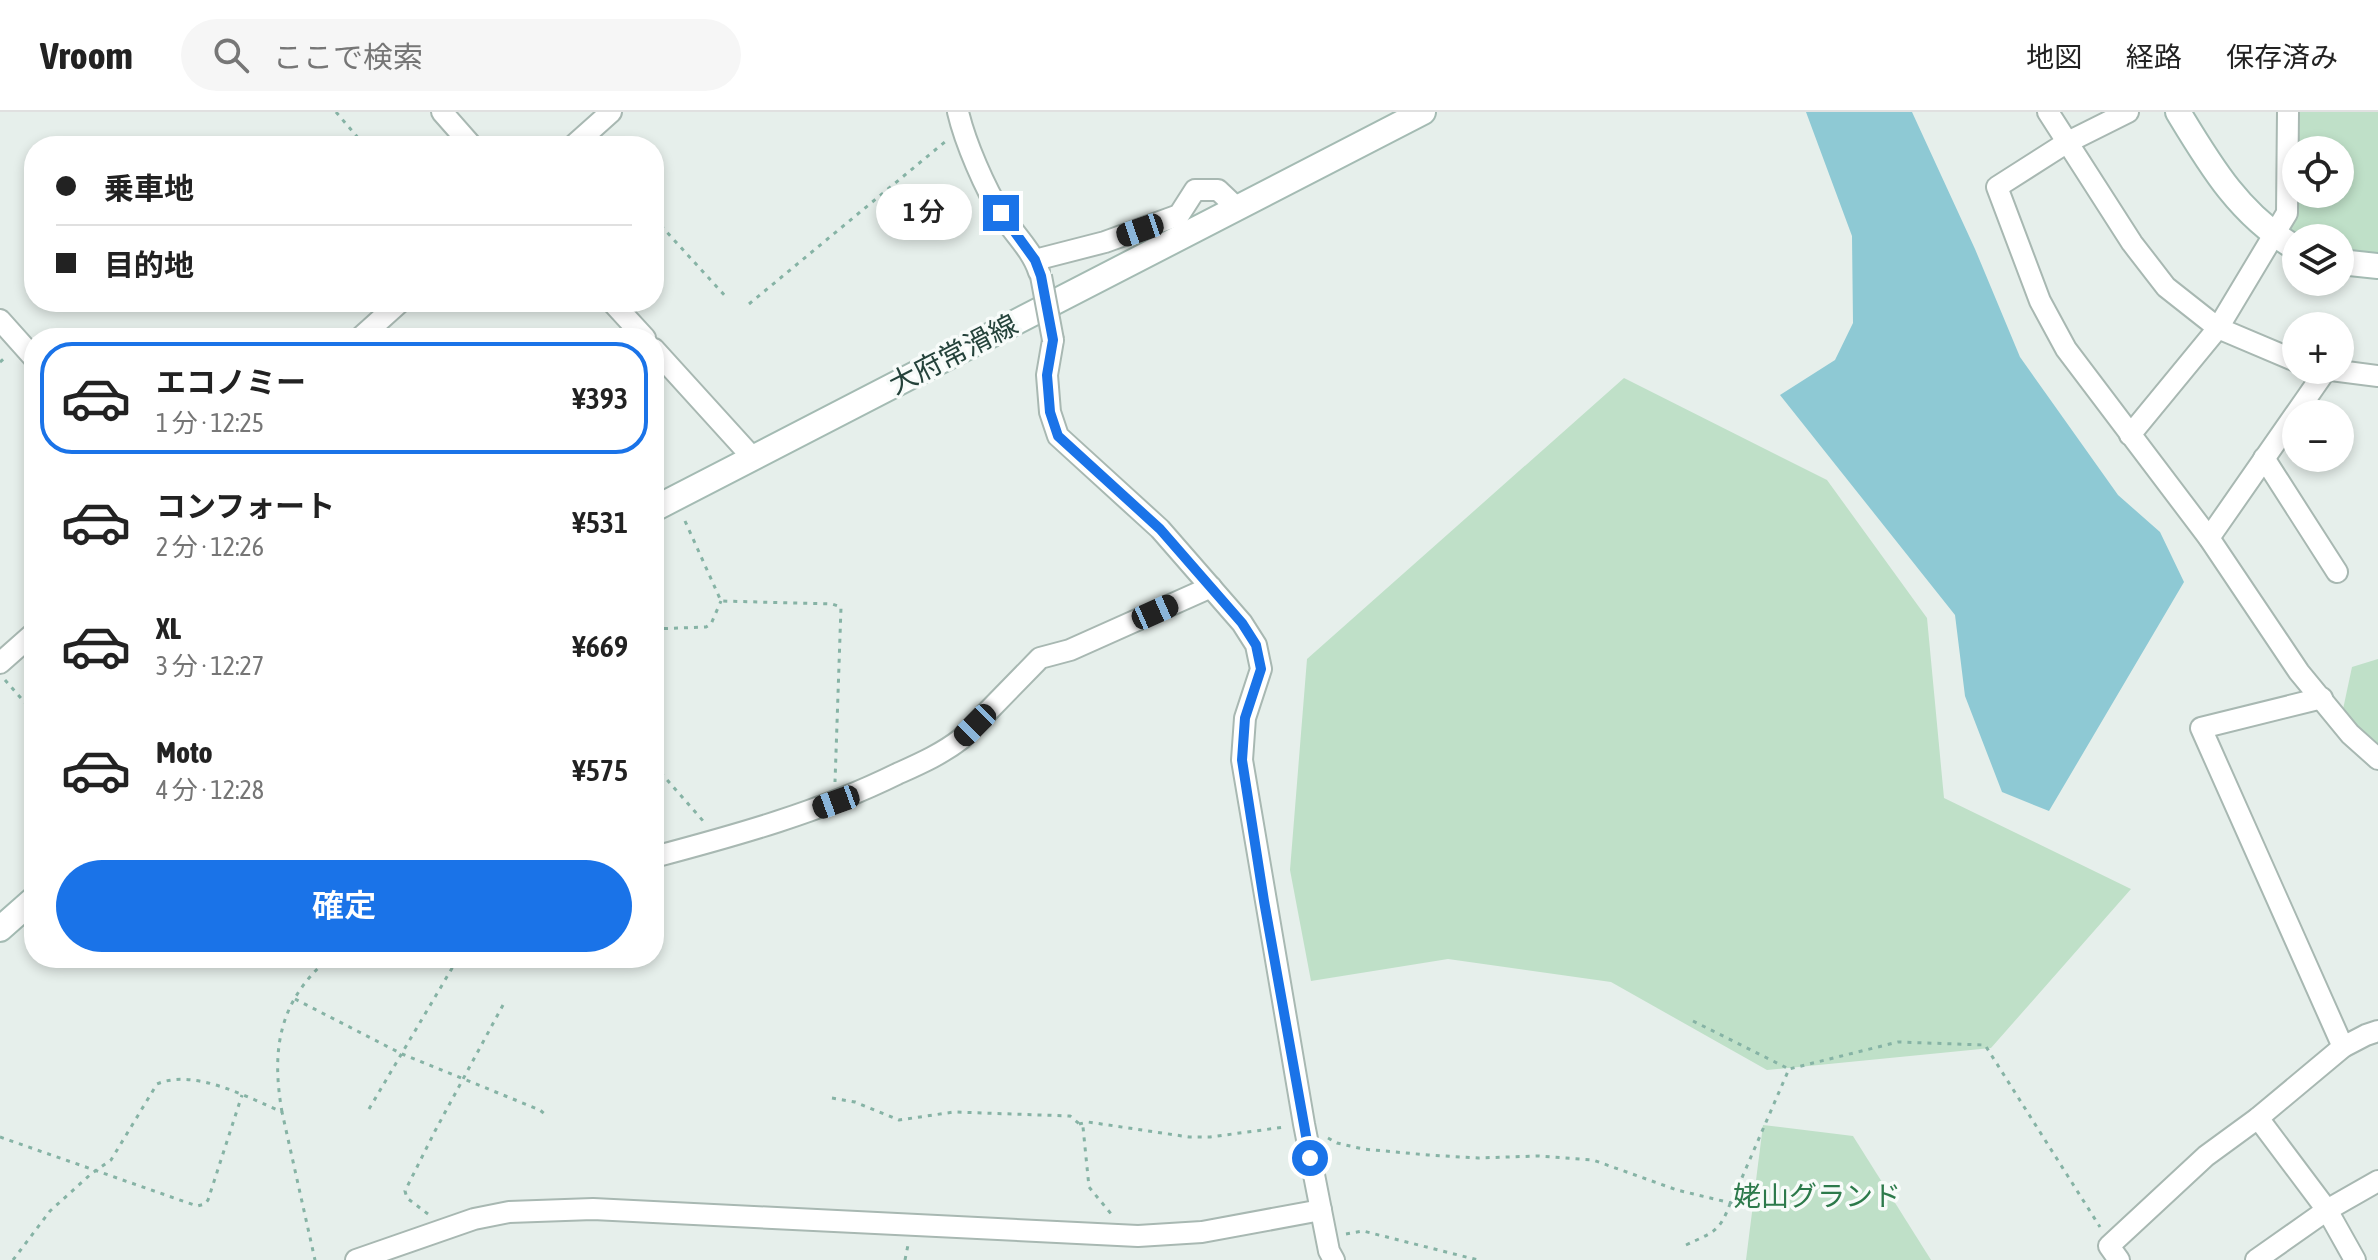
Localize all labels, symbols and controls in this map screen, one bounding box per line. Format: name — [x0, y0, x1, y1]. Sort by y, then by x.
search box — [181, 19, 741, 91]
icon: search — [209, 33, 253, 77]
text: Vroom — [40, 34, 133, 77]
text: ここで検索 — [273, 40, 423, 74]
text: 地図 — [2026, 41, 2082, 73]
text: 経路 — [2126, 41, 2182, 73]
text: 保存済み — [2226, 41, 2338, 73]
map controls — [2282, 136, 2354, 472]
button: locate — [2282, 136, 2354, 208]
text: 乗車地 — [104, 171, 194, 205]
callout: 1 分 — [877, 185, 973, 241]
route end — [983, 195, 1019, 231]
text: 1 分 — [903, 197, 945, 227]
car — [1113, 211, 1167, 249]
button: layers — [2282, 224, 2354, 296]
text: 目的地 — [104, 248, 194, 282]
street label: 大府常滑線 — [883, 308, 1023, 400]
button: + — [2282, 312, 2354, 384]
icon: car — [60, 362, 132, 434]
text: エコノミー — [156, 365, 306, 399]
text: ¥393 — [572, 381, 628, 415]
button: − — [2282, 400, 2354, 472]
text: 1 分 · 12:25 — [156, 408, 264, 438]
icon: car — [60, 486, 132, 558]
text: コンフォート — [156, 489, 335, 523]
text: ¥531 — [572, 505, 628, 539]
text: 2 分 · 12:26 — [156, 532, 264, 562]
car — [1128, 591, 1182, 633]
icon: car — [60, 610, 132, 682]
text: XL — [156, 611, 181, 645]
text: ¥669 — [572, 629, 628, 663]
text: 3 分 · 12:27 — [156, 651, 264, 681]
car — [950, 700, 1000, 750]
icon: car — [60, 734, 132, 806]
text: Moto — [156, 735, 213, 769]
text: ¥575 — [572, 753, 628, 787]
text: 4 分 · 12:28 — [156, 775, 264, 805]
car — [809, 783, 863, 821]
button: 確定 — [56, 860, 632, 952]
route start — [1292, 1140, 1328, 1176]
park label: 姥山グランド — [1733, 1180, 1901, 1212]

